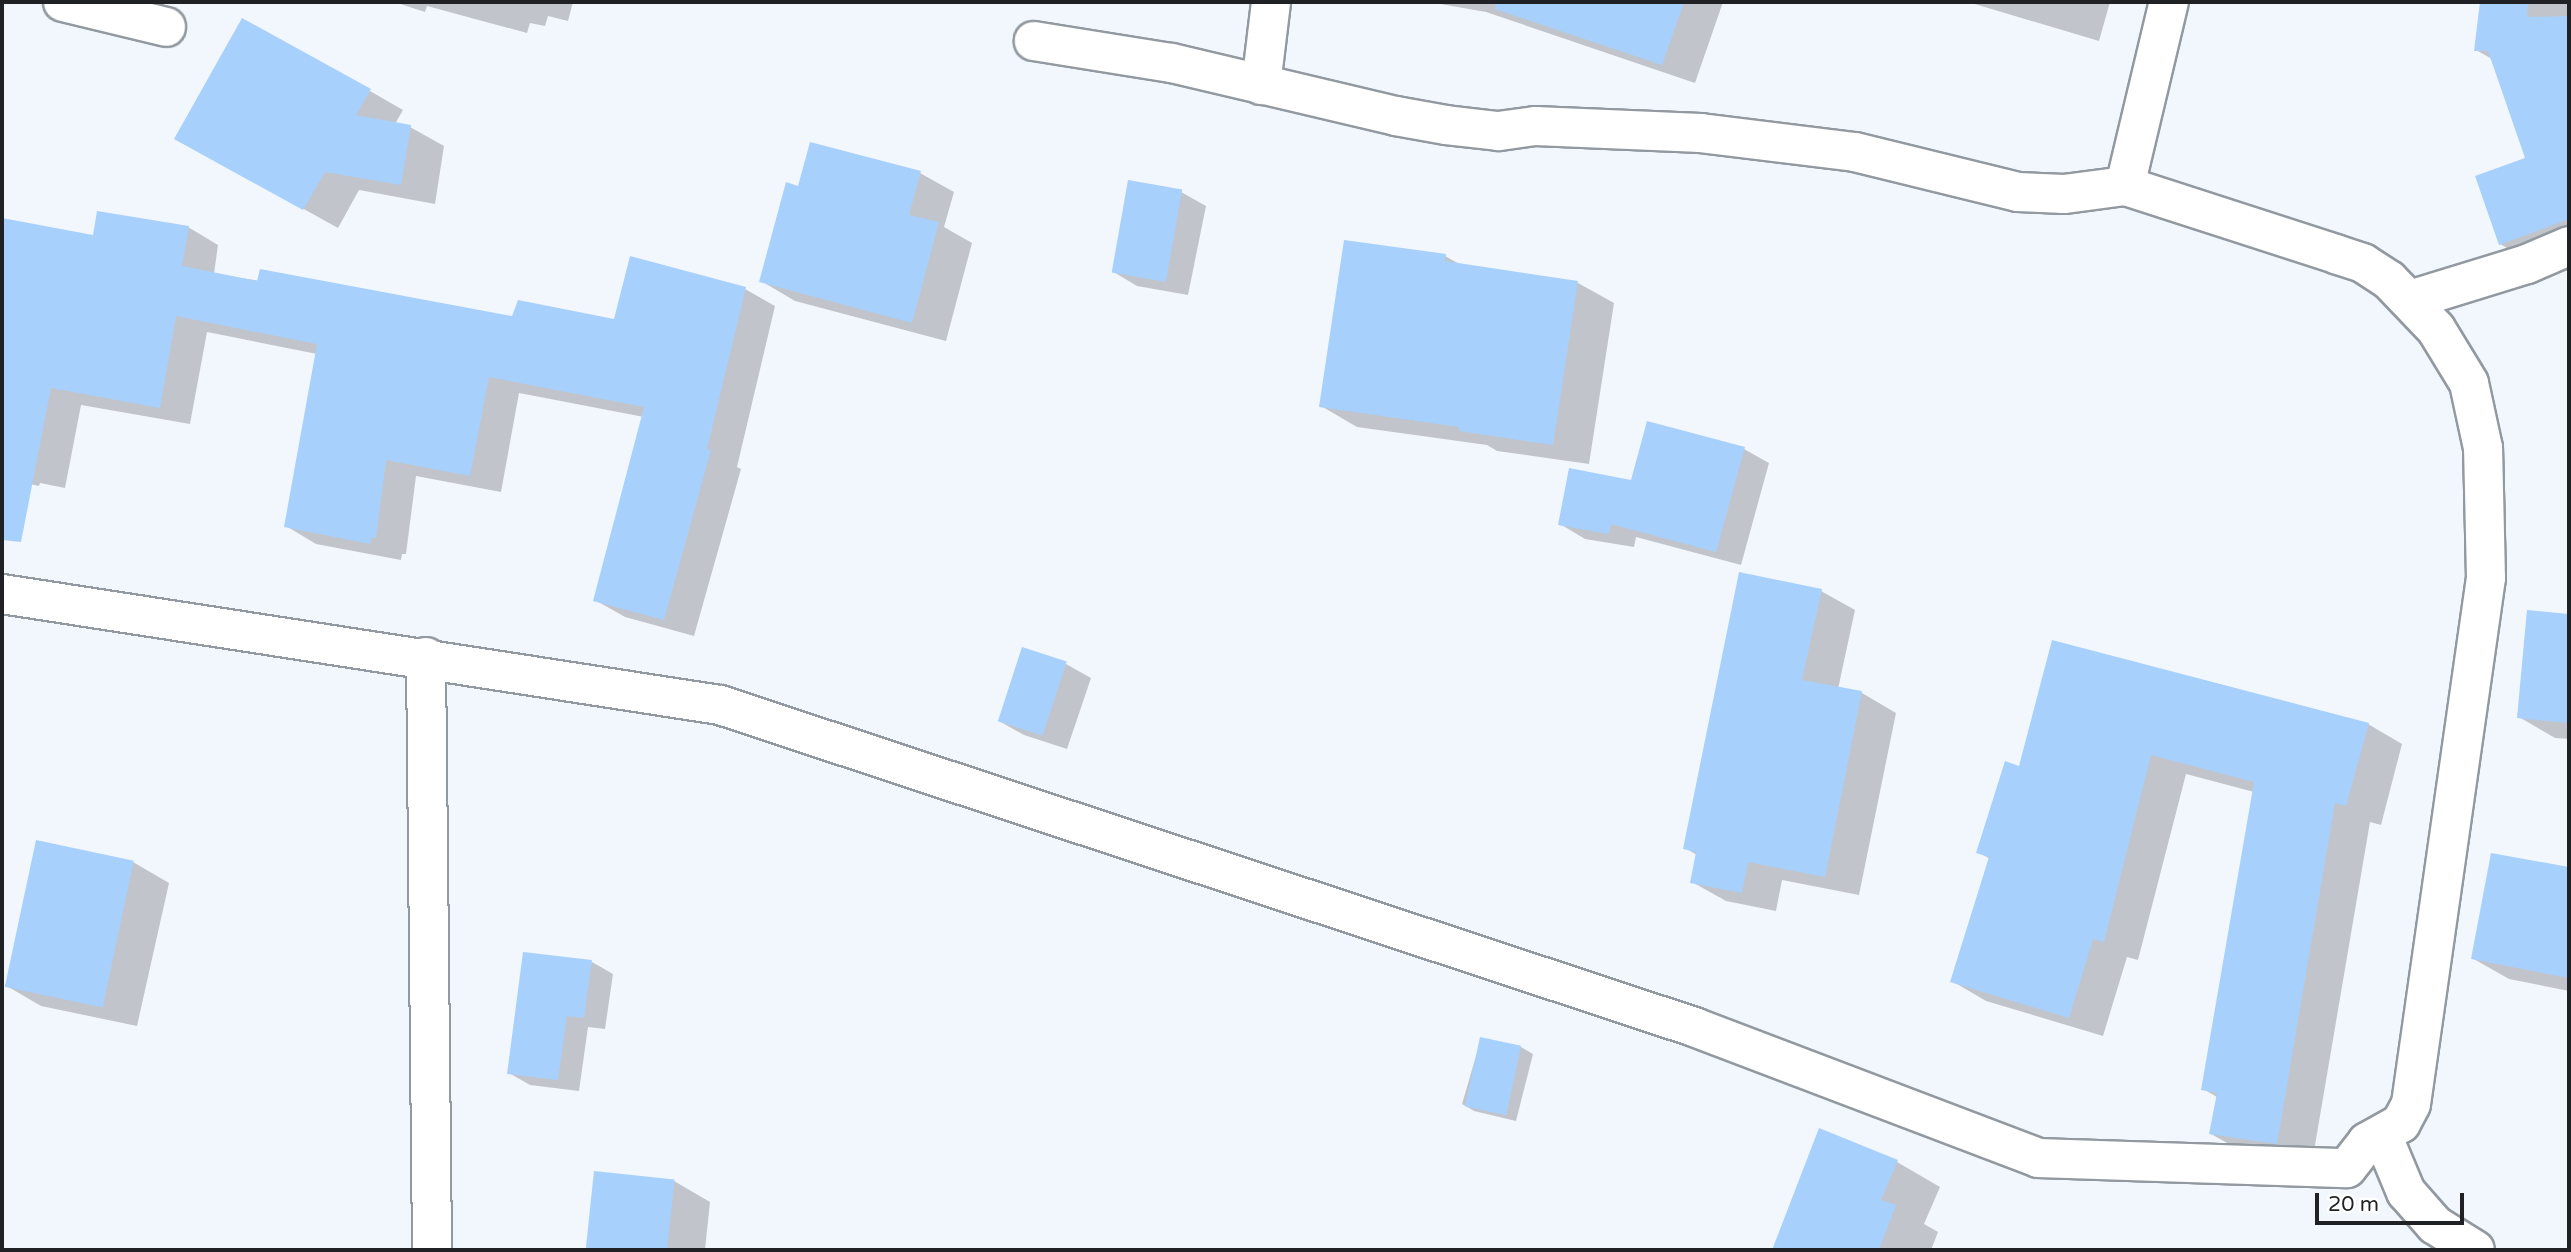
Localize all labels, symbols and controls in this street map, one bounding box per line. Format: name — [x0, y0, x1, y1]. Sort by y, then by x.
scale bar — [2319, 1178, 2468, 1222]
text: 20 m — [2328, 1192, 2379, 1217]

